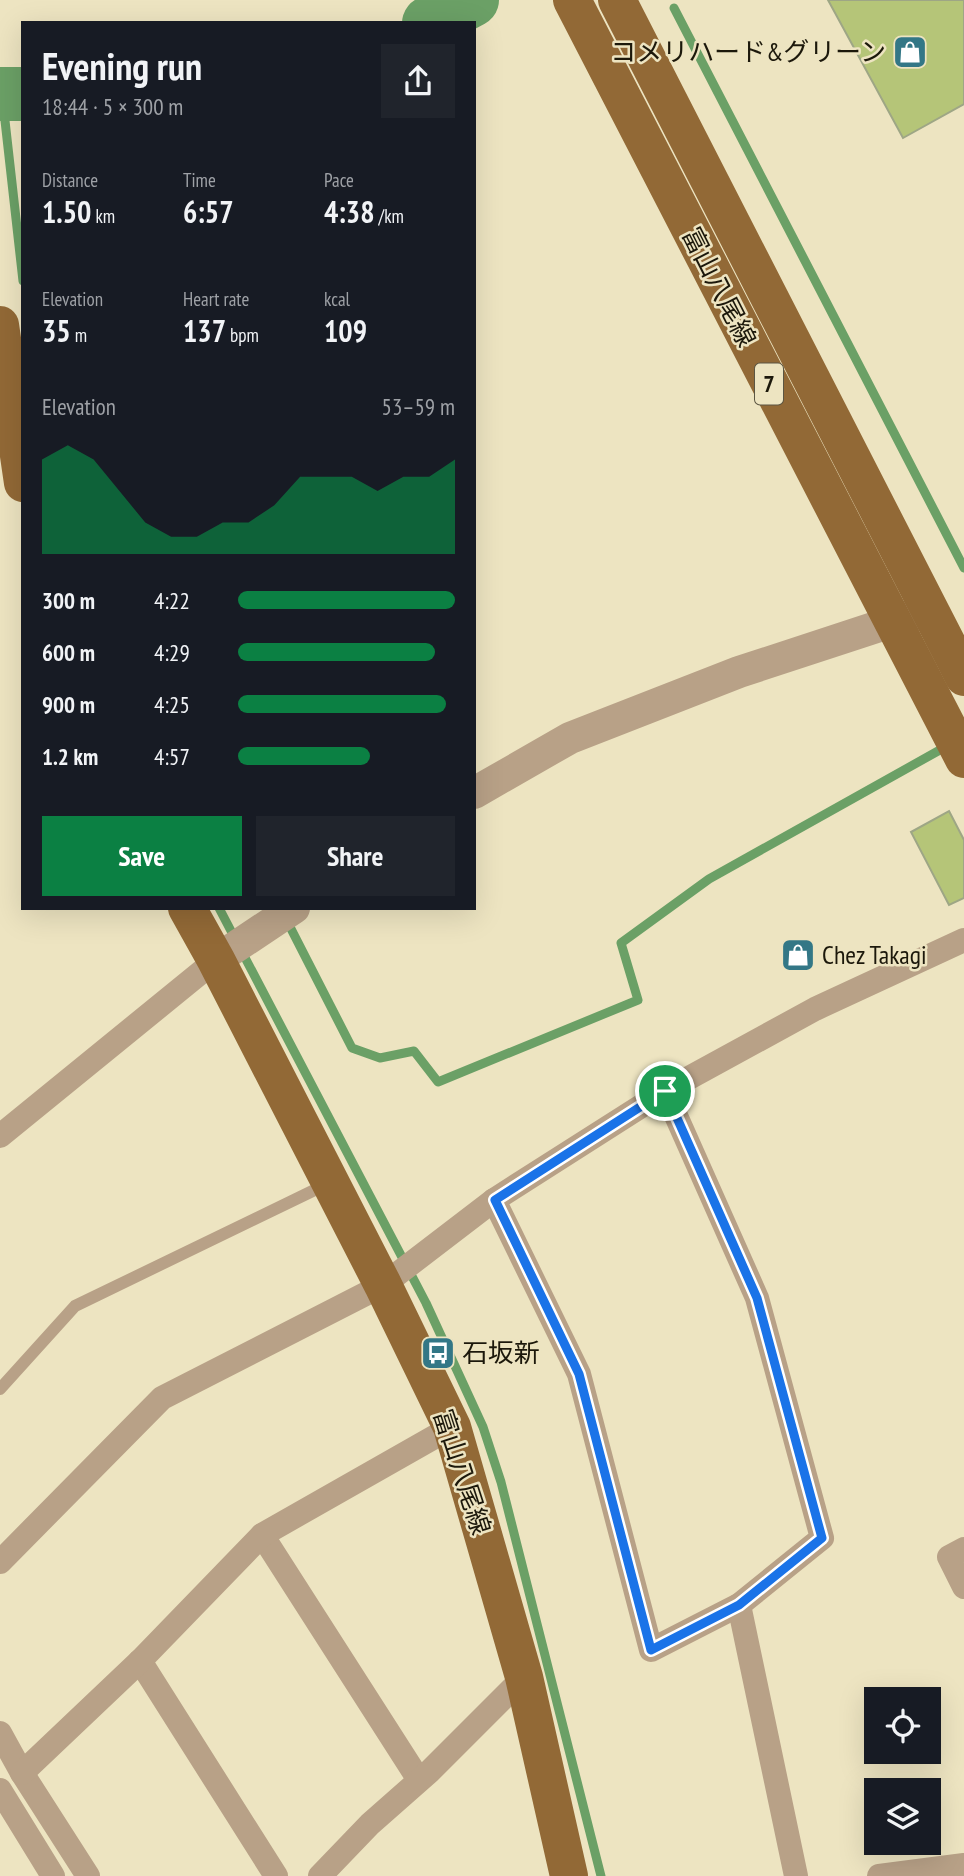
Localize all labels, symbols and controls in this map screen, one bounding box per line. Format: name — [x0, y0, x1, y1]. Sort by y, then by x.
shop icon: コメリハード&グリーン — [891, 33, 929, 71]
place label: コメリハード&グリーン — [610, 35, 886, 68]
text: Evening run — [42, 41, 202, 90]
button: share — [381, 44, 455, 118]
text: 18:44 · 5 × 300 m — [42, 92, 183, 121]
text: Distance — [42, 168, 98, 192]
text: Time — [183, 168, 216, 192]
text: Pace — [324, 168, 354, 192]
text: 1.50 — [42, 192, 91, 231]
text: 6:57 — [183, 192, 234, 231]
text: 4:38 — [324, 192, 375, 231]
text: km — [91, 204, 115, 228]
text: /km — [375, 204, 404, 228]
street label: 富山八尾線 — [675, 221, 764, 352]
text: Elevation — [42, 287, 103, 311]
text: Heart rate — [183, 287, 249, 311]
text: kcal — [324, 287, 350, 311]
text: 35 — [42, 311, 71, 350]
text: 137 — [183, 311, 226, 350]
text: 109 — [324, 311, 367, 350]
text: m — [71, 323, 87, 347]
text: bpm — [226, 323, 259, 347]
road number: 7 — [755, 363, 783, 404]
text: Elevation — [42, 392, 116, 421]
text: 53–59 m — [382, 392, 455, 421]
text: 300 m — [42, 586, 95, 615]
text: 4:22 — [154, 586, 190, 615]
text: 600 m — [42, 638, 95, 667]
text: 4:29 — [154, 638, 190, 667]
text: 900 m — [42, 690, 95, 719]
text: 4:25 — [154, 690, 190, 719]
text: 1.2 km — [42, 742, 98, 771]
text: 4:57 — [154, 742, 190, 771]
button: Save — [42, 816, 242, 896]
button: Share — [256, 816, 455, 896]
shop icon: Chez Takagi — [779, 936, 817, 974]
place label: Chez Takagi — [822, 938, 927, 971]
pin — [635, 1061, 695, 1121]
icon: arrive — [646, 1072, 684, 1110]
bus stop icon: 石坂新 — [419, 1334, 457, 1372]
place label: 石坂新 — [462, 1336, 540, 1369]
street label: 富山八尾線 — [427, 1405, 498, 1539]
map controls — [864, 1687, 941, 1855]
button: locate — [864, 1687, 941, 1764]
button: layers — [864, 1778, 941, 1855]

